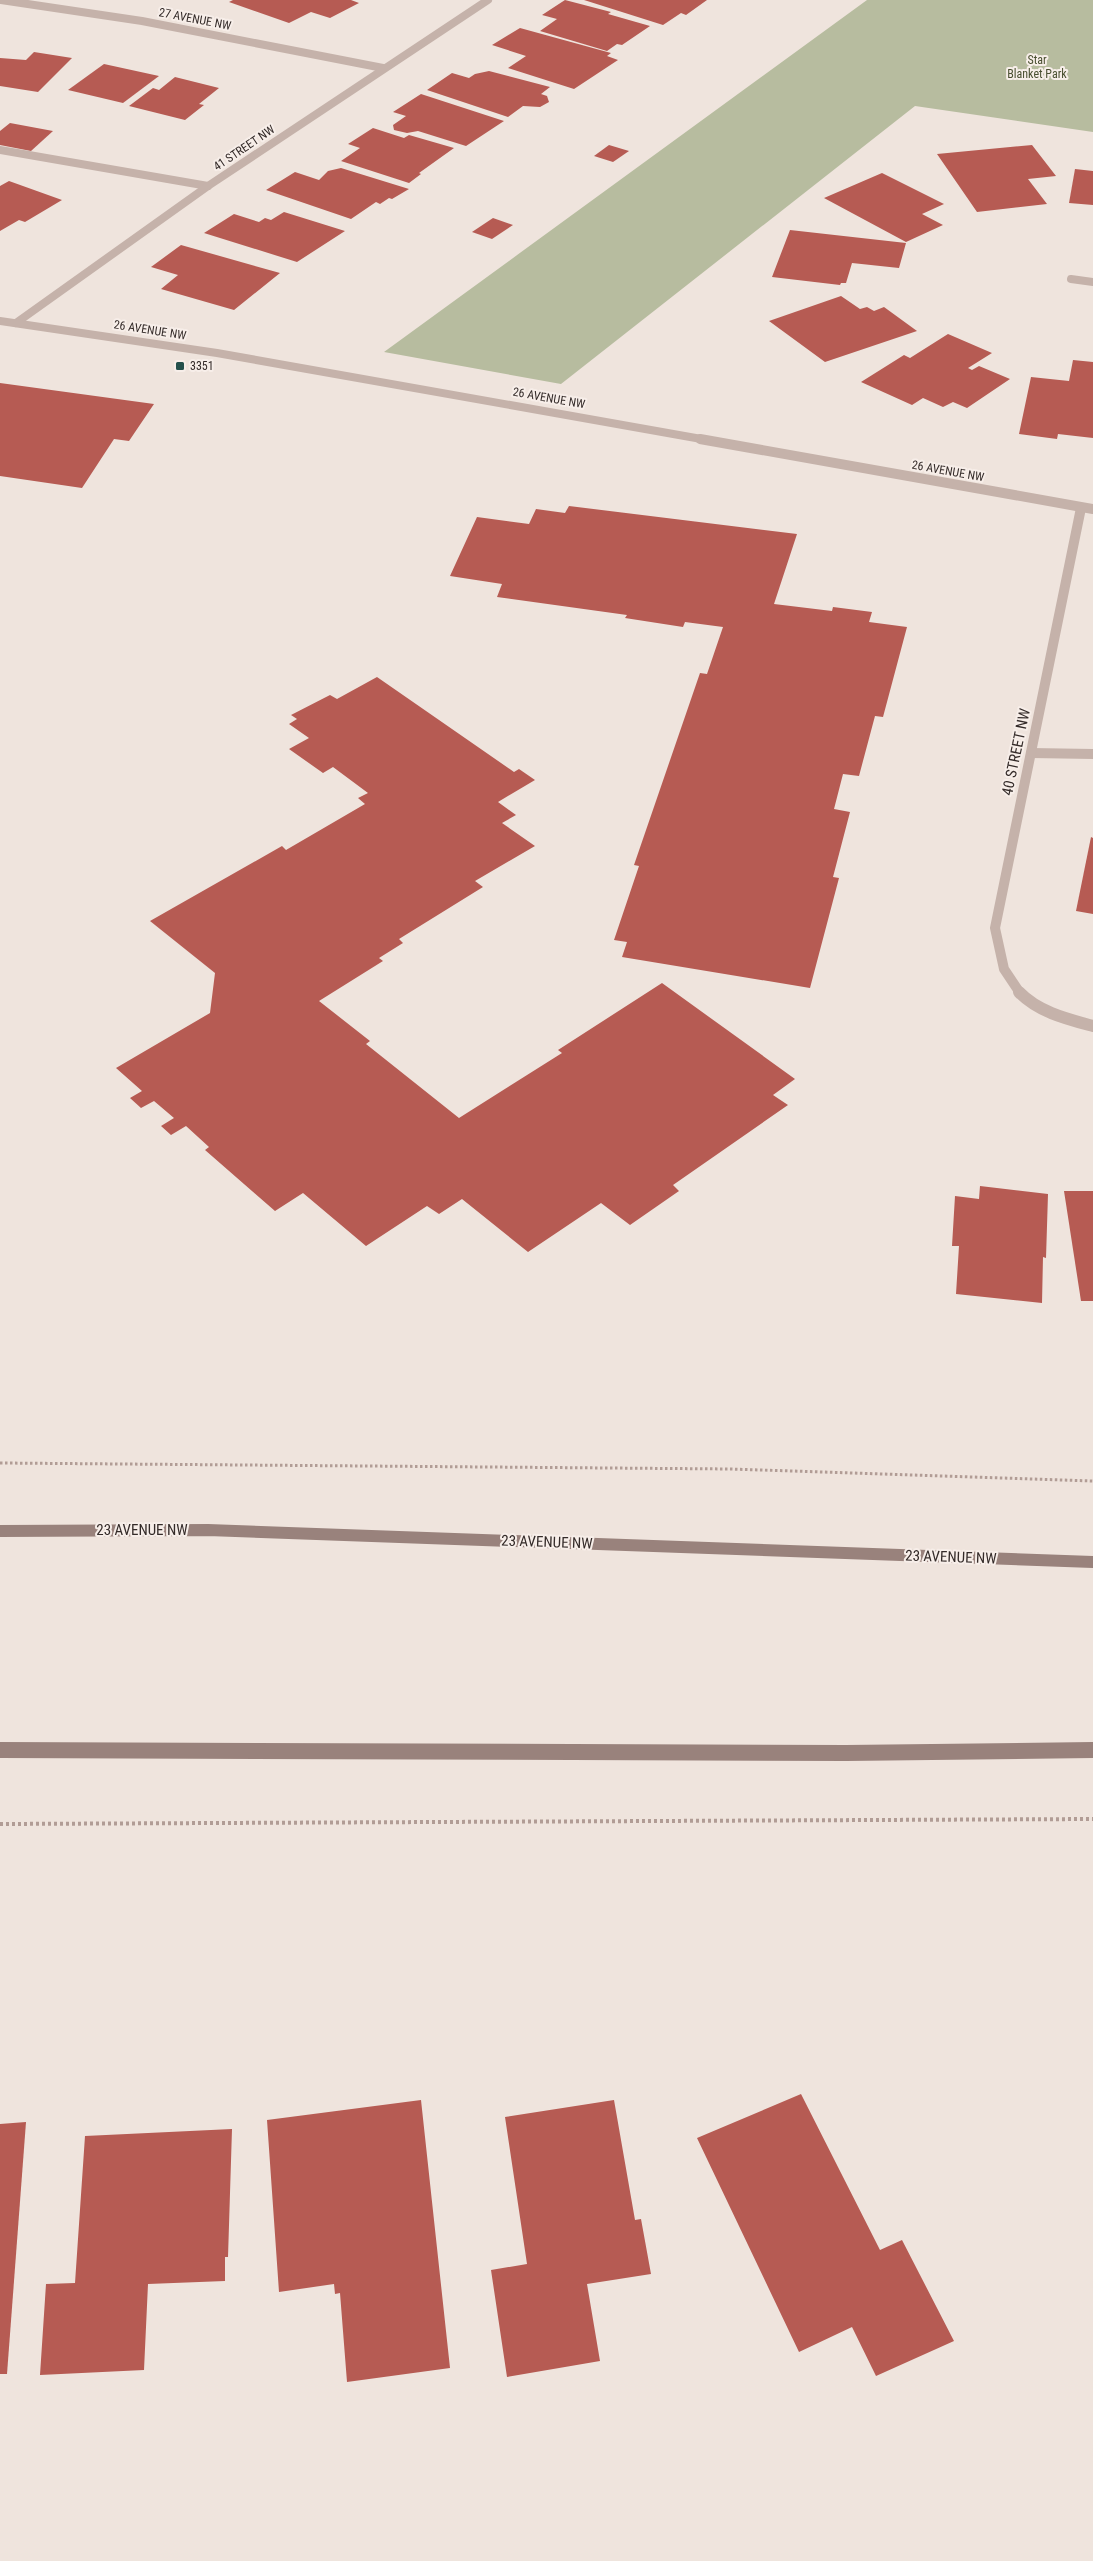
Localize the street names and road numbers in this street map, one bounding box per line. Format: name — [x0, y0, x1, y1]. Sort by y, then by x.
street label: 27 AVENUE NW — [158, 5, 232, 33]
street label: 41 STREET NW — [211, 122, 277, 174]
street label: 26 AVENUE NW — [113, 317, 187, 343]
street label: 26 AVENUE NW — [512, 385, 586, 411]
street label: 26 AVENUE NW — [911, 458, 985, 484]
street label: 40 STREET NW — [998, 706, 1034, 797]
street label: 23 AVENUE NW — [96, 1521, 188, 1539]
street label: 23 AVENUE NW — [501, 1531, 594, 1553]
street label: 23 AVENUE NW — [905, 1546, 998, 1568]

